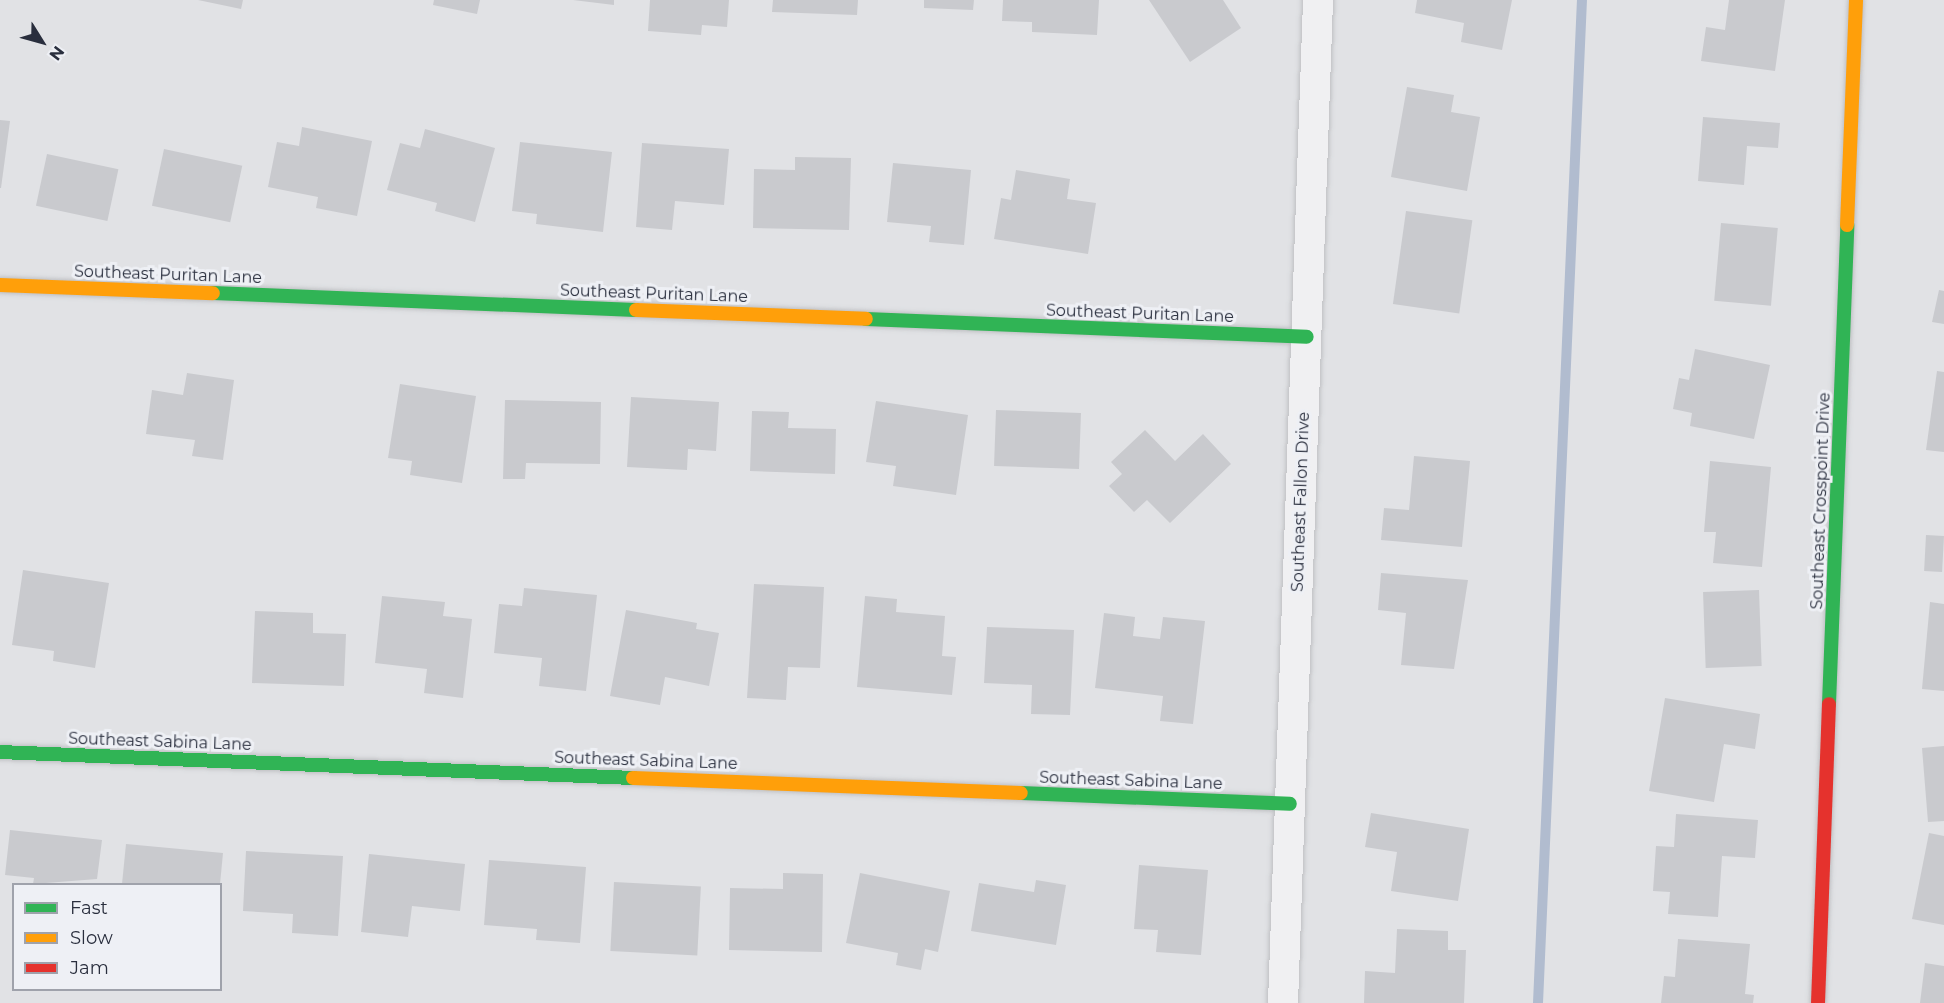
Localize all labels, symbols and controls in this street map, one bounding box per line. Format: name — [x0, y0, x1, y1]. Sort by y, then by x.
north arrow — [12, 12, 72, 72]
text: N — [45, 42, 68, 64]
street label: Southeast Puritan Lane — [74, 262, 262, 288]
street label: Southeast Puritan Lane — [560, 281, 748, 307]
street label: Southeast Puritan Lane — [1046, 301, 1234, 327]
street label: Southeast Crosspoint Drive — [1808, 392, 1834, 610]
street label: Southeast Fallon Drive — [1288, 412, 1314, 592]
street label: Southeast Sabina Lane — [68, 729, 252, 755]
street label: Southeast Sabina Lane — [554, 748, 738, 774]
street label: Southeast Sabina Lane — [1039, 768, 1223, 794]
legend — [12, 883, 222, 991]
text: Fast — [70, 897, 108, 919]
text: Slow — [70, 927, 113, 949]
text: Jam — [70, 957, 109, 979]

